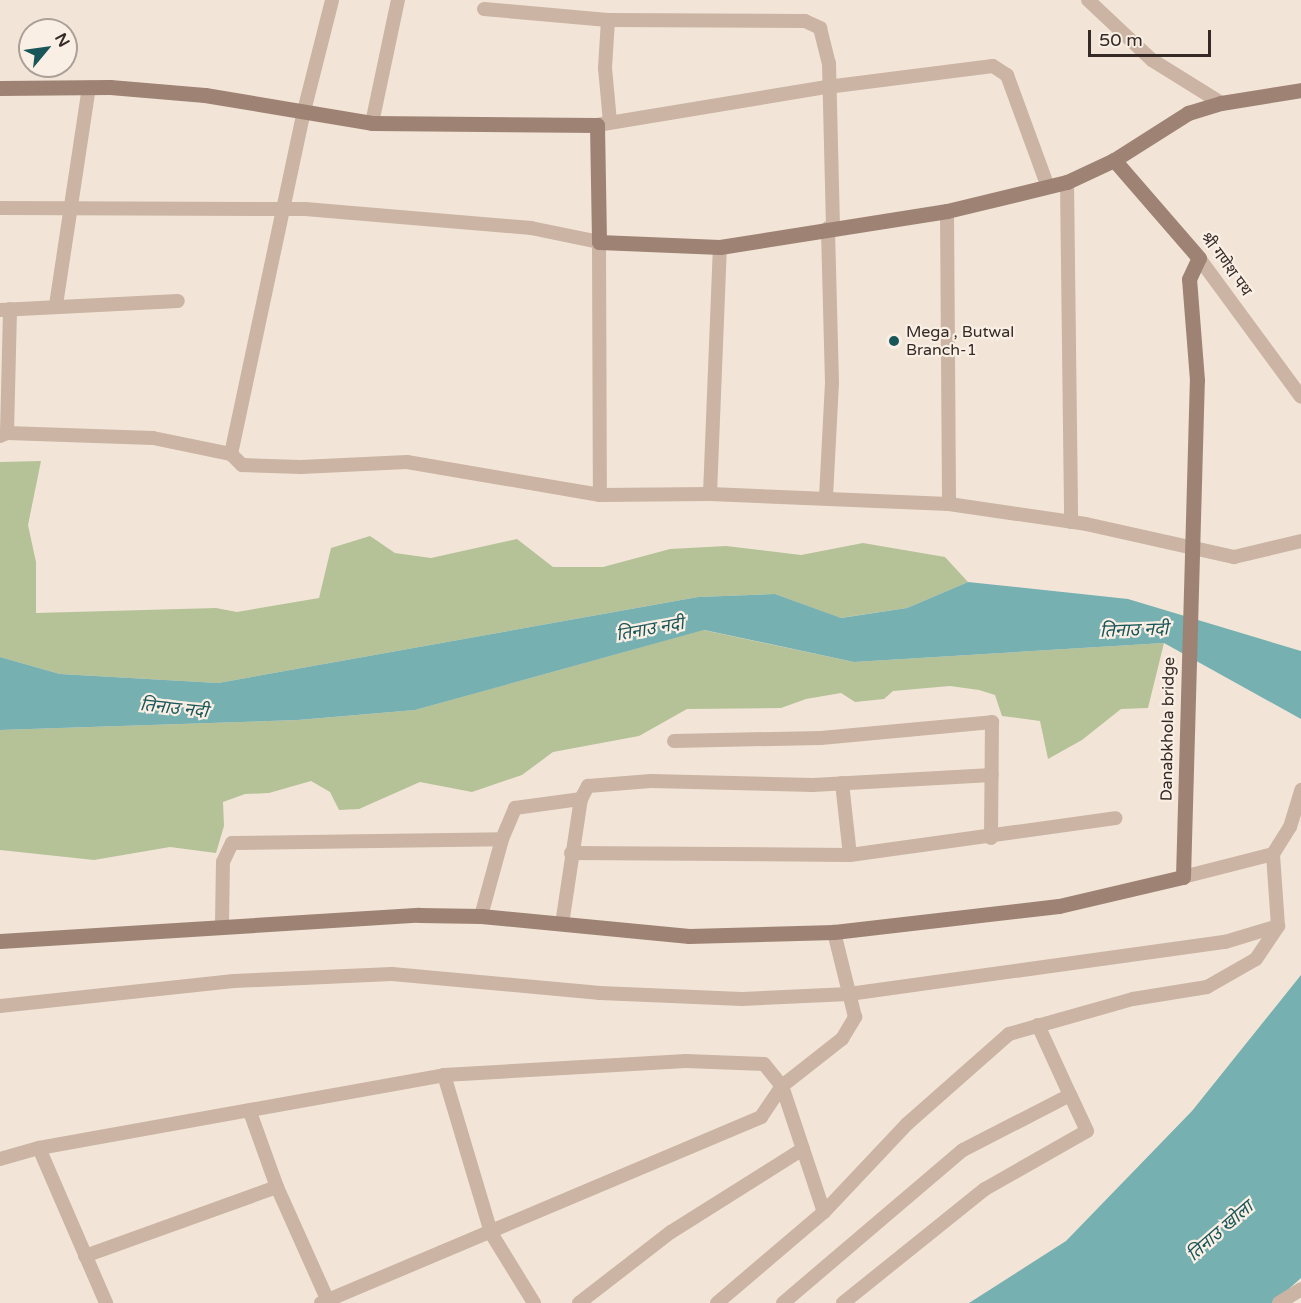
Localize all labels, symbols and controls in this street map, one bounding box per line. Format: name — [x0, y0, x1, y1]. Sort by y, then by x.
north arrow — [18, 18, 78, 78]
scale bar — [1091, 18, 1214, 56]
text: 50 m — [1099, 29, 1143, 51]
text: N — [50, 30, 74, 51]
street label: श्री गणेश पथ — [1196, 228, 1256, 300]
place label: Mega , Butwal Branch-1 — [906, 322, 1014, 360]
marker: Mega , Butwal Branch-1 — [887, 334, 901, 348]
water label: तिनाउ नदी — [614, 612, 686, 646]
water label: तिनाउ नदी — [1099, 618, 1169, 642]
street label: Danabkhola bridge — [1157, 657, 1179, 801]
water label: तिनाउ नदी — [139, 694, 209, 722]
water label: तिनाउ खोला — [1183, 1196, 1257, 1266]

